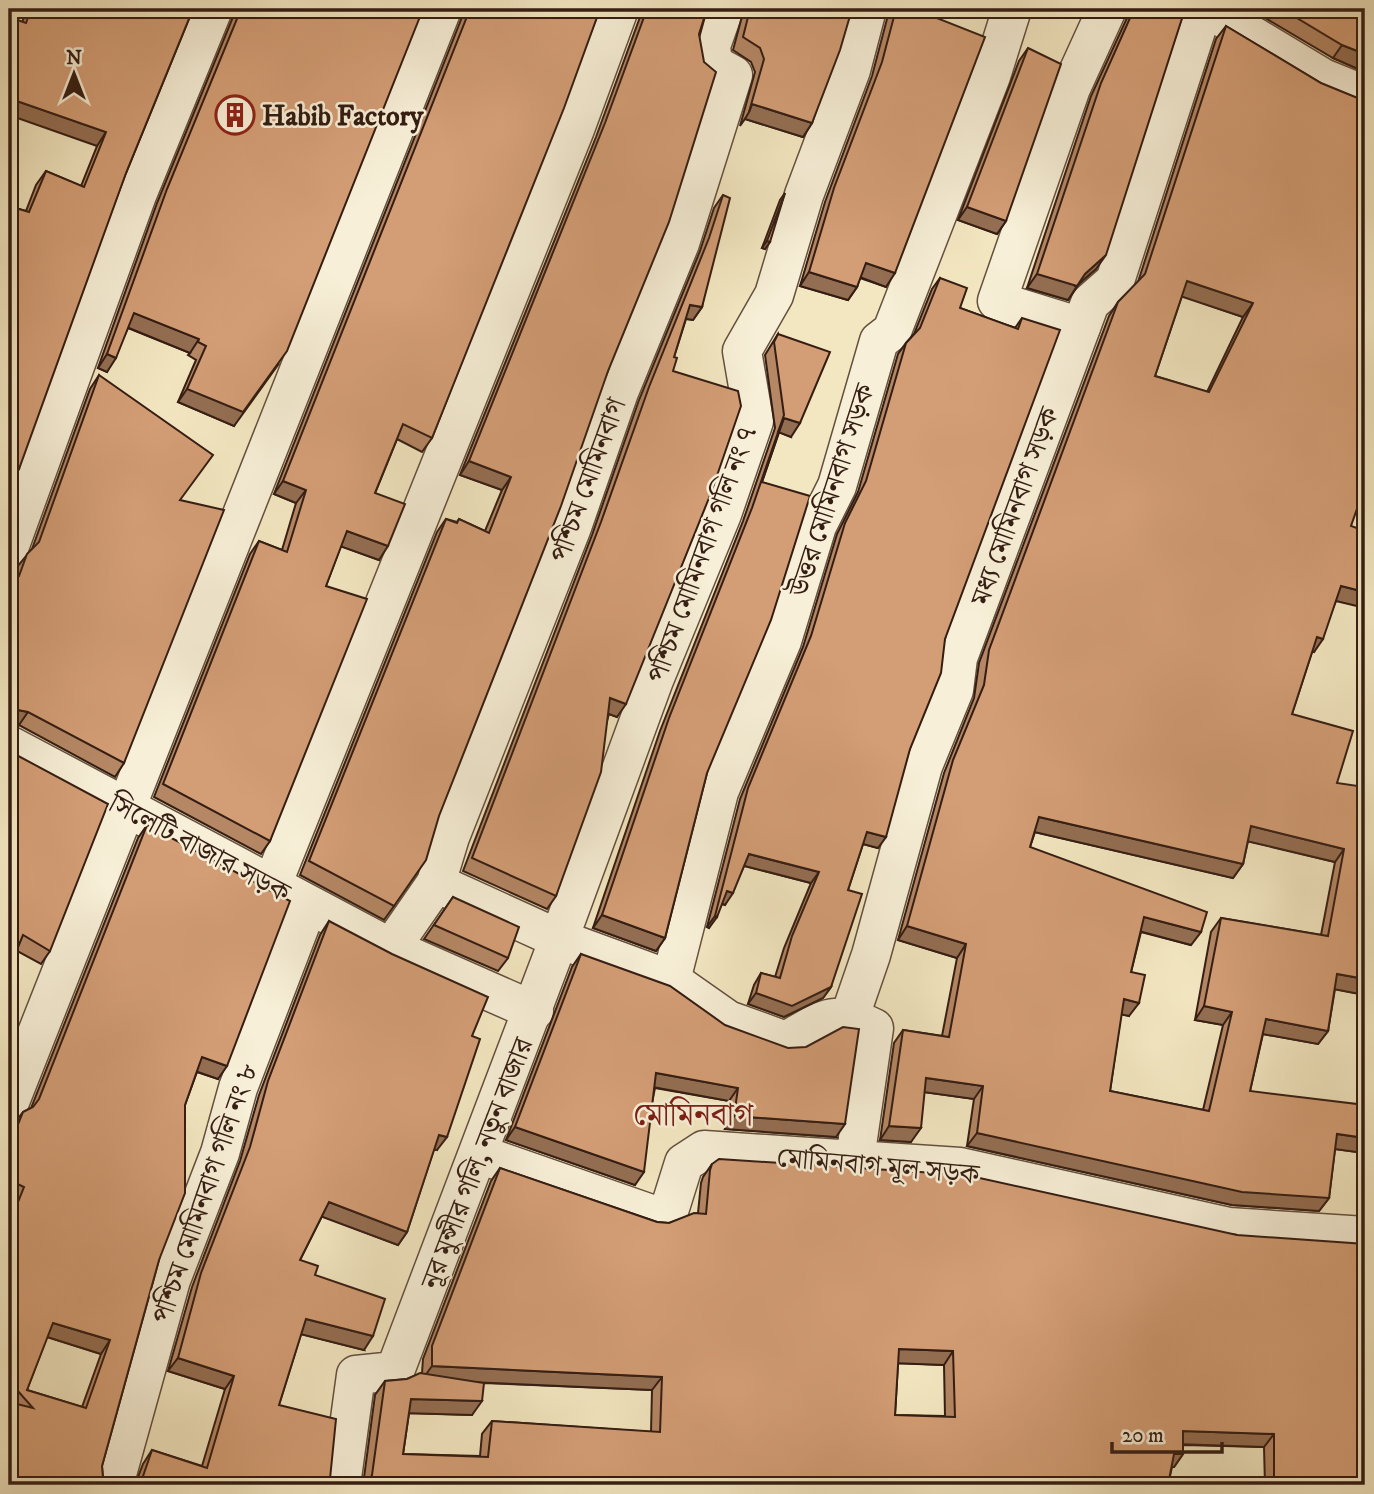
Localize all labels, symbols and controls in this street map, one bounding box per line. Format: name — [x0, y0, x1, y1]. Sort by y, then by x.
north arrow — [38, 38, 108, 108]
text: N — [66, 47, 82, 70]
building icon: Habib Factory — [214, 94, 256, 136]
place label: Habib Factory — [262, 99, 424, 134]
street label: উত্তর মোমিনবাগ সড়ক — [780, 378, 884, 602]
street label: পশ্চিম মোমিনবাগ — [542, 392, 635, 567]
street label: মধ্য মোমিনবাগ সড়ক — [962, 401, 1068, 611]
street label: পশ্চিম মোমিনবাগ গলি নং ৭ — [639, 421, 765, 688]
street label: সিলেটি বাজার সড়ক — [102, 785, 297, 911]
street label: নূর মুন্সীর গলি, নতুন বাজার — [412, 1031, 542, 1295]
street label: পশ্চিম মোমিনবাগ গলি নং ৮ — [144, 1059, 266, 1328]
district label: মোমিনবাগ — [633, 1096, 754, 1136]
street label: মোমিনবাগ মূল সড়ক — [775, 1139, 982, 1193]
scale bar — [1112, 1410, 1222, 1454]
text: 20 m — [1122, 1423, 1164, 1449]

